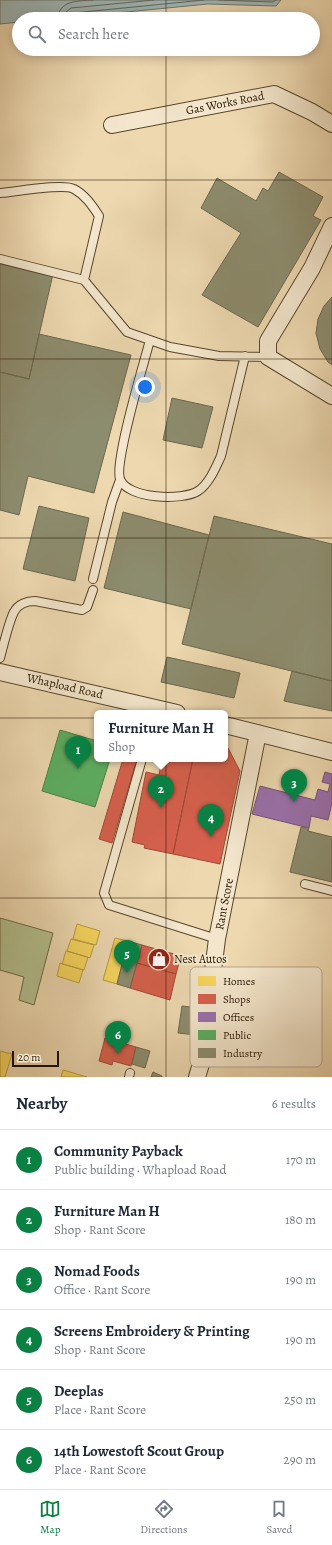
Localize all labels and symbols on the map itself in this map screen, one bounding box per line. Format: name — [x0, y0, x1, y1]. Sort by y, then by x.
street label: Gas Works Road — [184, 87, 266, 118]
your location — [135, 377, 155, 397]
street label: Whapload Road — [24, 669, 105, 703]
pin: 1 — [65, 736, 91, 769]
pin: 3 — [281, 769, 307, 802]
pin: 2 — [148, 775, 174, 808]
pin: 4 — [198, 804, 224, 837]
street label: Rant Score — [211, 877, 237, 931]
pin: 5 — [114, 940, 140, 973]
shop icon: Nest Autos — [146, 946, 172, 972]
place label: Nest Autos — [174, 951, 227, 967]
legend — [190, 967, 322, 1067]
text: Homes — [223, 974, 255, 989]
text: Shops — [223, 992, 250, 1007]
text: Offices — [223, 1010, 254, 1025]
pin: 6 — [105, 1021, 131, 1054]
text: Public — [223, 1028, 251, 1043]
text: Industry — [223, 1046, 262, 1061]
scale bar — [12, 1049, 59, 1068]

